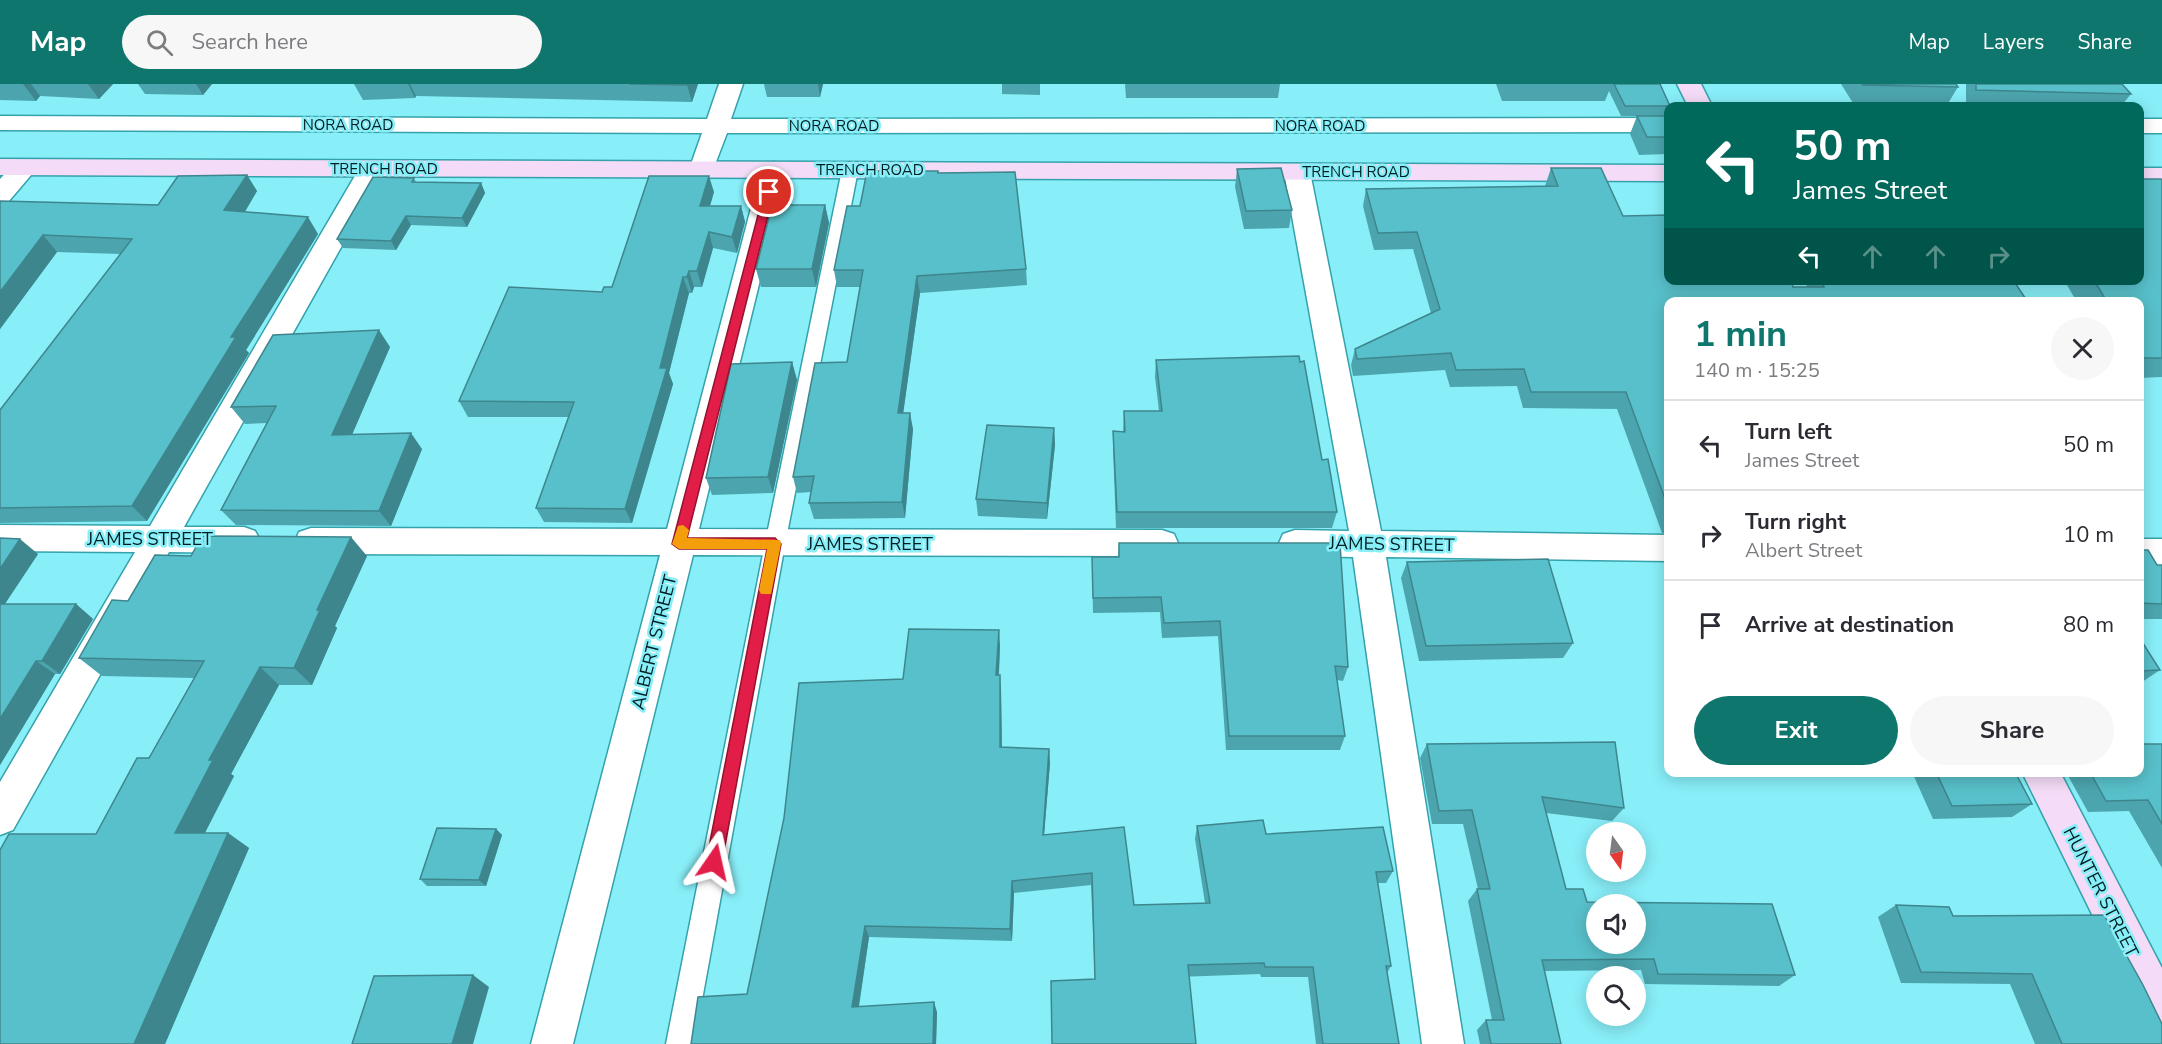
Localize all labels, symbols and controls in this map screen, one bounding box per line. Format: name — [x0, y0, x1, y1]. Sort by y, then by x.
search box — [122, 15, 542, 69]
text: Map — [30, 23, 86, 61]
icon: search — [143, 26, 176, 59]
text: Search here — [191, 27, 308, 57]
text: Map — [1908, 28, 1950, 56]
text: Layers — [1983, 28, 2044, 56]
text: Share — [2077, 28, 2132, 56]
street label: NORA ROAD — [303, 115, 393, 135]
street label: NORA ROAD — [789, 116, 879, 136]
street label: NORA ROAD — [1275, 116, 1365, 136]
text: 50 m — [1793, 118, 1892, 175]
icon: left — [1694, 126, 1772, 204]
street label: TRENCH ROAD — [330, 159, 438, 179]
street label: TRENCH ROAD — [816, 160, 924, 180]
street label: TRENCH ROAD — [1302, 162, 1410, 182]
pin — [743, 166, 794, 217]
text: James Street — [1793, 172, 1947, 209]
icon: arrive — [752, 175, 785, 208]
icon: left — [1793, 240, 1826, 273]
icon: ahead — [1856, 240, 1889, 273]
icon: ahead — [1919, 240, 1952, 273]
icon: right — [1982, 240, 2015, 273]
text: 1 min — [1694, 310, 1787, 359]
button: close — [2051, 317, 2114, 380]
text: 140 m · 15:25 — [1694, 357, 1820, 384]
text: Turn left — [1745, 417, 1832, 447]
icon: left — [1694, 429, 1727, 462]
text: 50 m — [2063, 430, 2114, 460]
text: James Street — [1745, 447, 1859, 474]
text: Turn right — [1745, 507, 1846, 537]
icon: right — [1694, 519, 1727, 552]
text: 10 m — [2063, 520, 2114, 550]
street label: JAMES STREET — [86, 527, 213, 551]
street label: JAMES STREET — [1328, 531, 1455, 557]
street label: JAMES STREET — [806, 532, 933, 556]
text: Albert Street — [1745, 537, 1862, 564]
street label: ALBERT STREET — [626, 572, 682, 712]
icon: arrive — [1694, 609, 1727, 642]
text: Arrive at destination — [1745, 610, 1954, 640]
text: 80 m — [2063, 610, 2114, 640]
button: Exit — [1694, 696, 1898, 765]
button: Share — [1910, 696, 2114, 765]
north arrow — [1586, 822, 1646, 882]
map controls — [1586, 822, 1646, 1026]
street label: HUNTER STREET — [2058, 823, 2144, 961]
position arrow — [682, 830, 746, 894]
button: sound — [1586, 894, 1646, 954]
button: search — [1586, 966, 1646, 1026]

